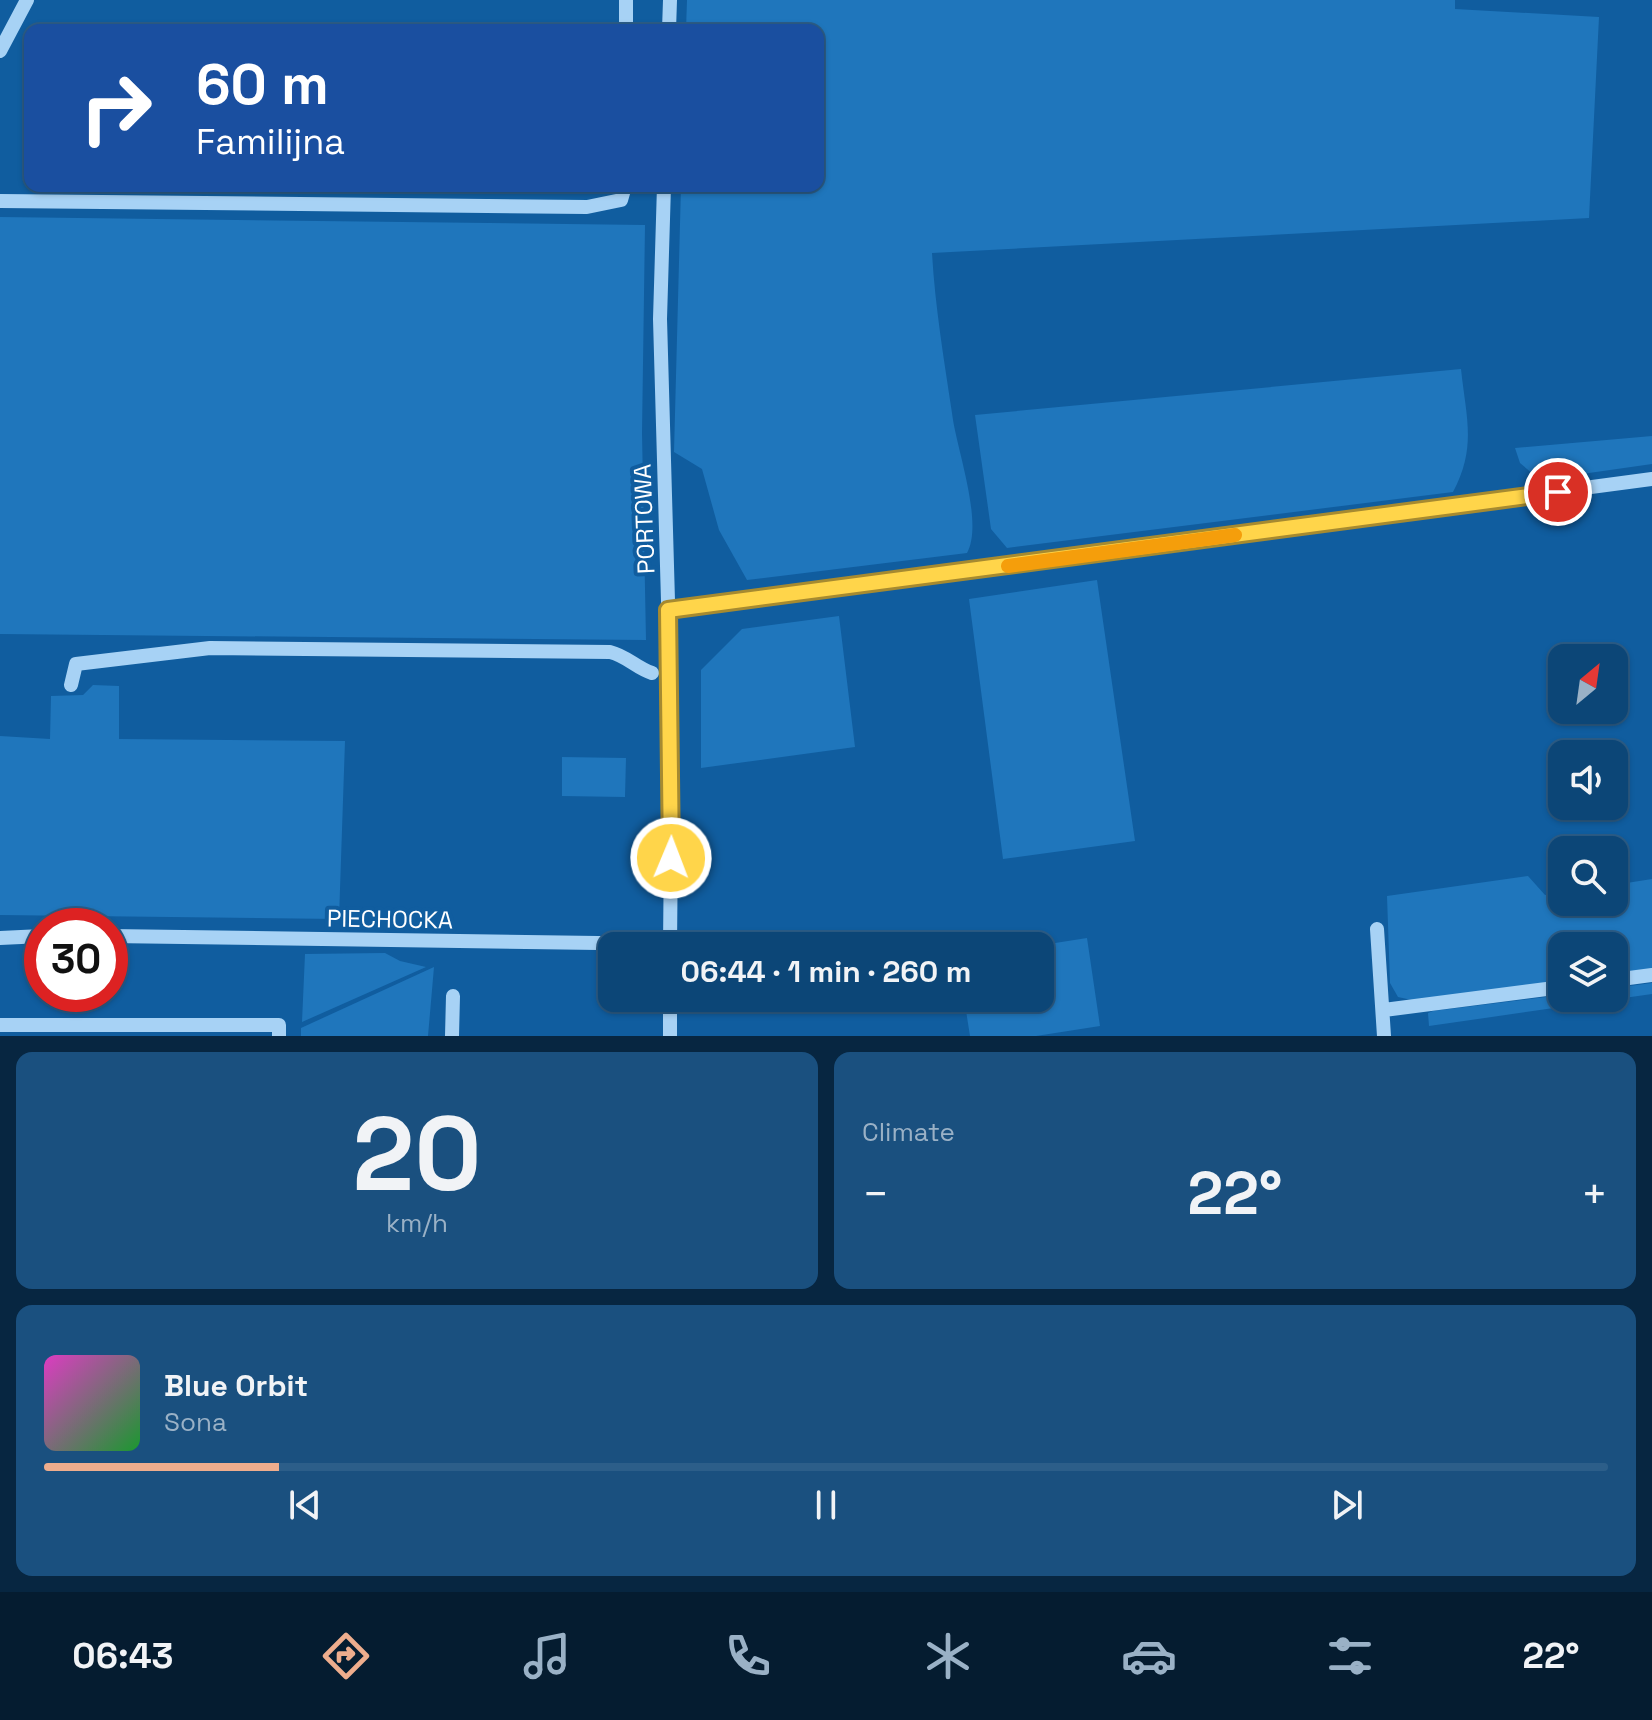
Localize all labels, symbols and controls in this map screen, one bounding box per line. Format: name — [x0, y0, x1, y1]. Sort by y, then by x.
text: 60 m — [196, 49, 329, 120]
icon: right — [64, 56, 168, 160]
text: Familijna — [196, 119, 345, 165]
pin — [1524, 458, 1592, 526]
street label: PORTOWA — [627, 463, 661, 575]
icon: arrive — [1536, 470, 1580, 514]
north arrow — [1548, 644, 1628, 724]
map controls — [1548, 644, 1628, 1012]
button: sound — [1548, 740, 1628, 820]
position arrow — [629, 816, 713, 900]
button: search — [1548, 836, 1628, 916]
street label: PIECHOCKA — [327, 902, 453, 936]
speed limit sign: 30 — [24, 908, 128, 1012]
button: layers — [1548, 932, 1628, 1012]
text: 06:44 · 1 min · 260 m — [681, 952, 971, 991]
text: 20 — [352, 1088, 482, 1220]
text: Climate — [862, 1115, 955, 1149]
text: 22° — [1188, 1155, 1282, 1232]
text: − — [862, 1166, 889, 1222]
text: + — [1581, 1166, 1608, 1222]
text: km/h — [386, 1206, 448, 1240]
text: Blue Orbit — [164, 1366, 308, 1405]
text: Sona — [164, 1405, 227, 1439]
icon: previous — [283, 1483, 327, 1527]
icon: pause — [804, 1483, 848, 1527]
icon: next — [1325, 1483, 1369, 1527]
icon: directions — [318, 1628, 374, 1684]
icon: music — [519, 1628, 575, 1684]
icon: phone — [720, 1628, 776, 1684]
icon: climate — [920, 1628, 976, 1684]
icon: car — [1121, 1628, 1177, 1684]
icon: filters — [1322, 1628, 1378, 1684]
text: 06:43 — [72, 1633, 173, 1679]
text: 22° — [1523, 1633, 1580, 1679]

